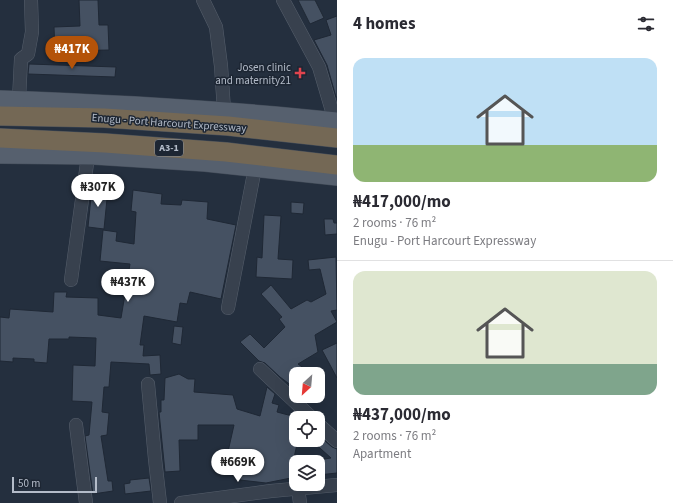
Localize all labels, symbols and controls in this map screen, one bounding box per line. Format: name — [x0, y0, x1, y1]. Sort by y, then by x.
text: 4 homes — [353, 12, 415, 36]
icon: filters — [635, 13, 657, 35]
pin: ₦417K — [44, 36, 100, 70]
text: ₦417K — [54, 40, 90, 58]
place label: Josen clinic and maternity21 — [215, 60, 291, 88]
marker: Josen clinic and maternity21 — [294, 67, 306, 79]
icon: home — [469, 84, 541, 156]
street label: Enugu - Port Harcourt Expressway — [91, 110, 247, 136]
road number: A3-1 — [155, 140, 183, 156]
pin: ₦307K — [70, 174, 126, 208]
text: ₦307K — [80, 178, 116, 196]
text: ₦417,000/mo — [353, 190, 451, 214]
text: 2 rooms · 76 m² — [353, 214, 436, 232]
text: Enugu - Port Harcourt Expressway — [353, 232, 536, 250]
pin: ₦437K — [100, 269, 156, 303]
text: ₦437K — [110, 273, 146, 291]
icon: home — [469, 297, 541, 369]
north arrow — [289, 367, 325, 403]
map controls — [289, 367, 325, 491]
text: ₦437,000/mo — [353, 403, 451, 427]
button: locate — [289, 411, 325, 447]
text: 2 rooms · 76 m² — [353, 427, 436, 445]
text: Apartment — [353, 445, 411, 463]
pin: ₦669K — [210, 449, 266, 483]
text: ₦669K — [220, 453, 256, 471]
button: layers — [289, 455, 325, 491]
scale bar — [12, 475, 97, 494]
text: 50 m — [18, 476, 40, 491]

